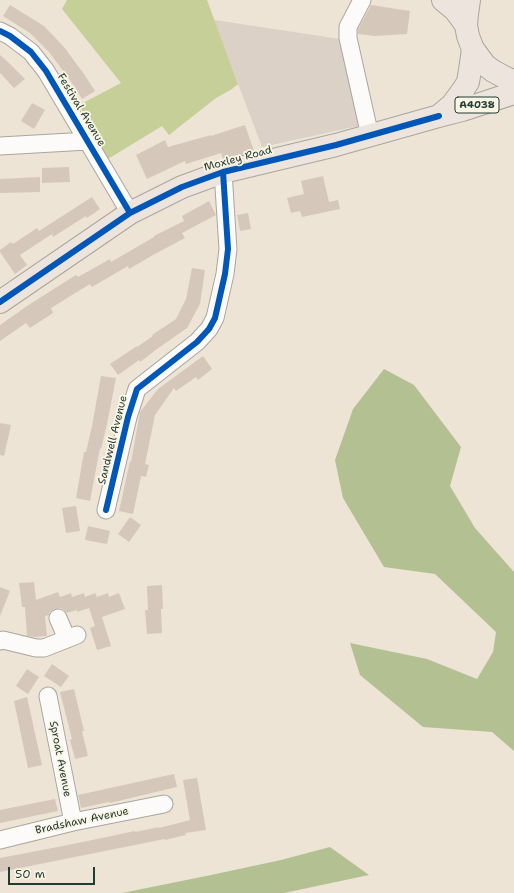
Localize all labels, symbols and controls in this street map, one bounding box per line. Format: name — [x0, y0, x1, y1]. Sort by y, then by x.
street label: Festival Avenue — [54, 71, 108, 149]
road number: A4038 — [455, 97, 499, 113]
street label: Moxley Road — [202, 144, 274, 174]
street label: Sandwell Avenue — [96, 394, 130, 486]
street label: Sproat Avenue — [46, 720, 74, 798]
street label: Bradshaw Avenue — [34, 805, 130, 837]
scale bar — [10, 859, 97, 885]
text: 50 m — [15, 866, 45, 882]

